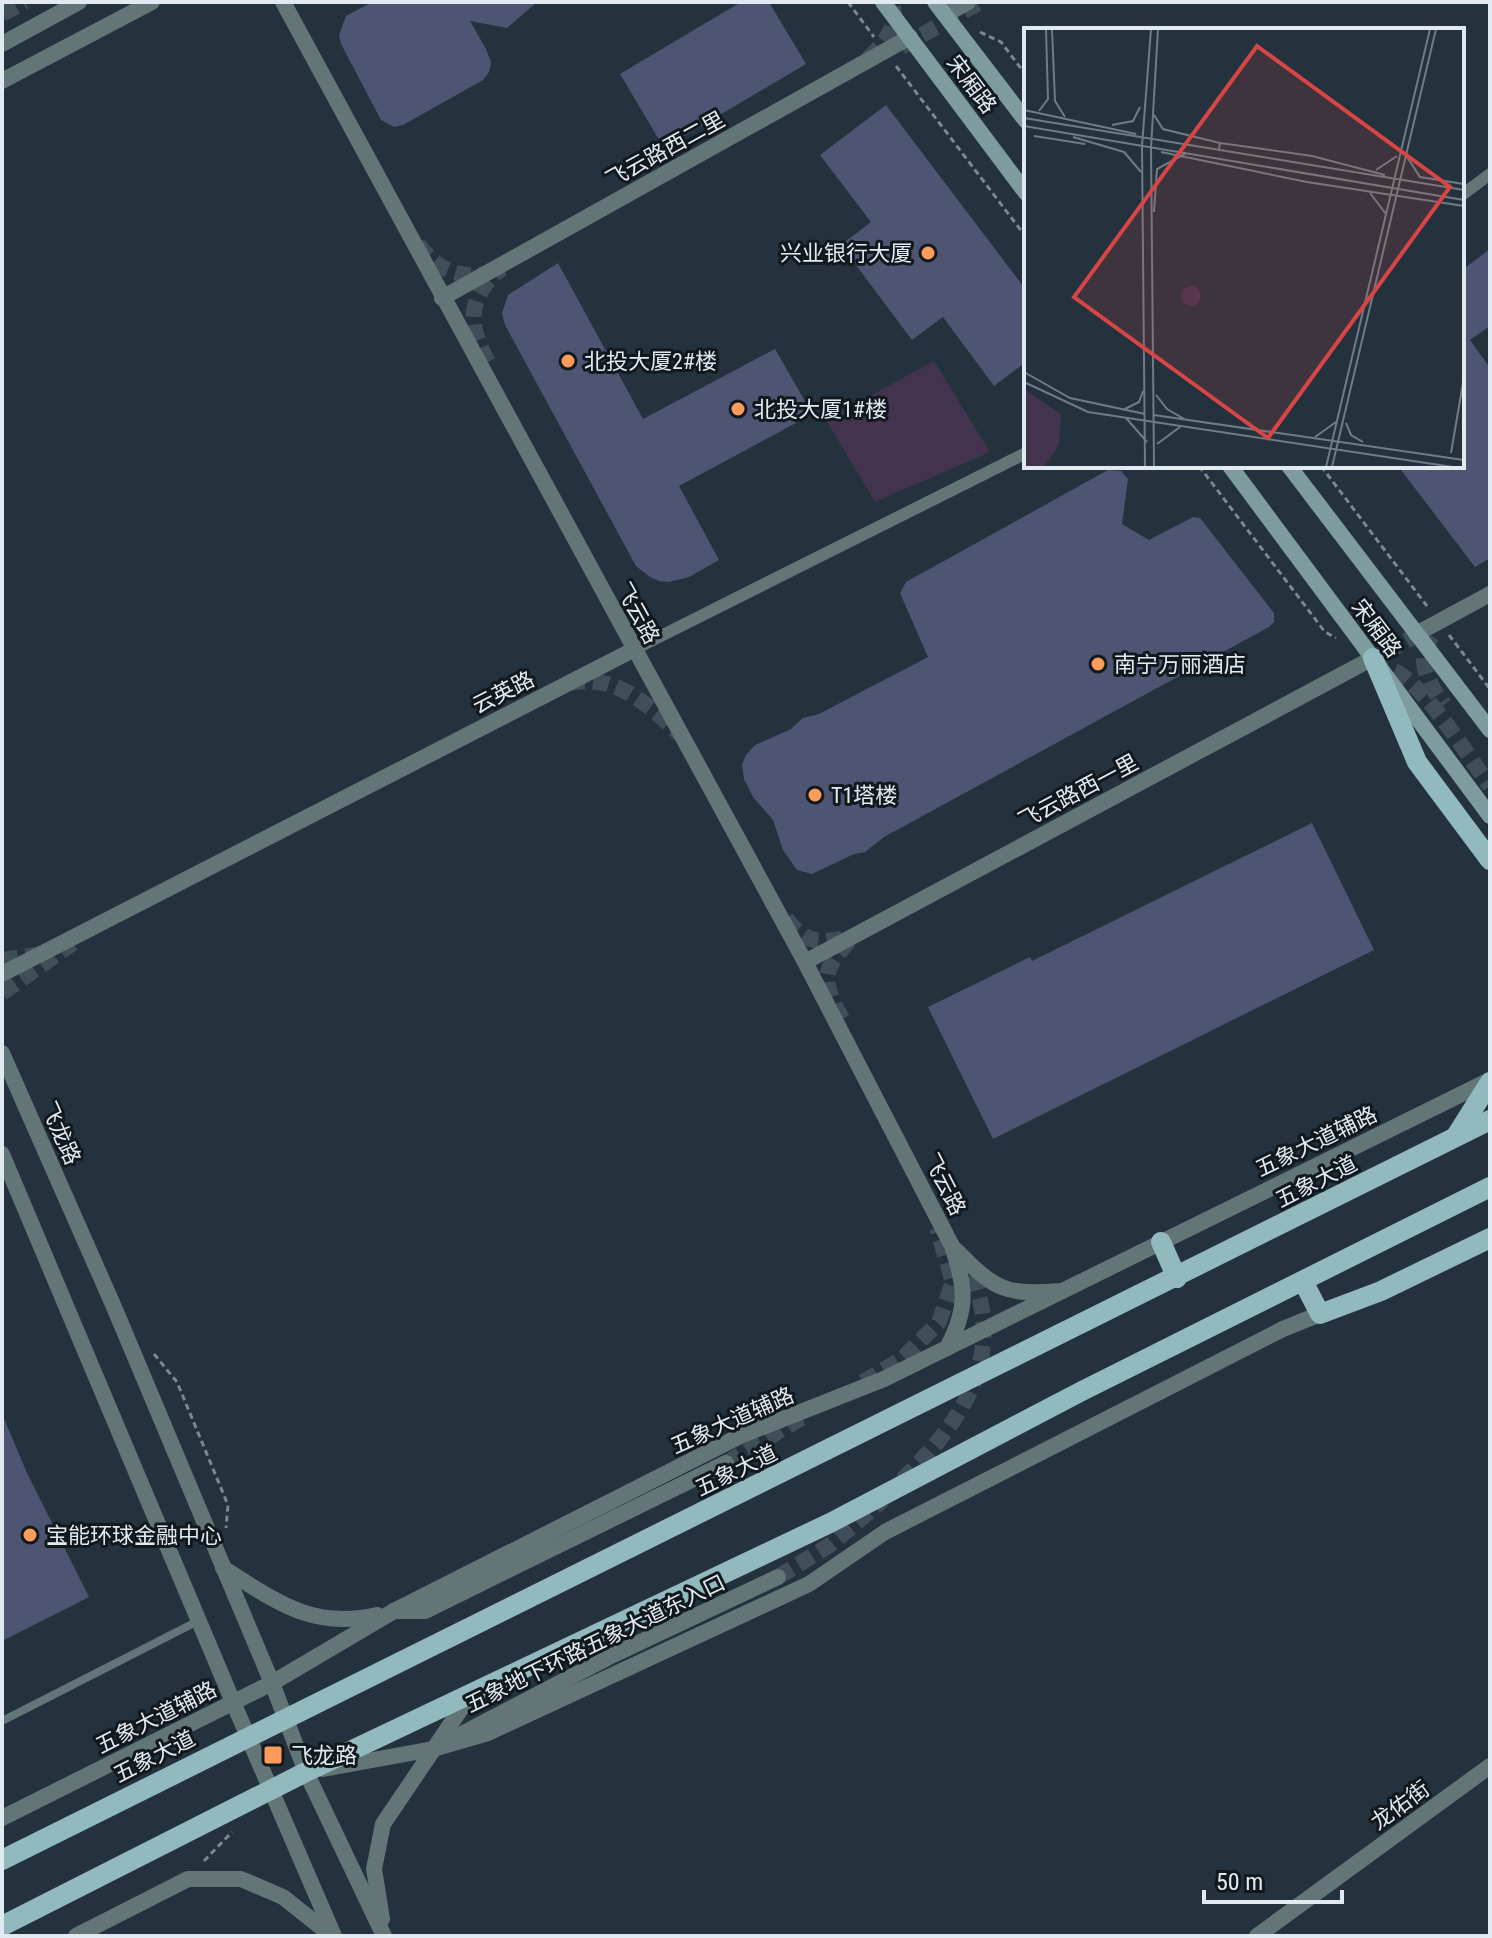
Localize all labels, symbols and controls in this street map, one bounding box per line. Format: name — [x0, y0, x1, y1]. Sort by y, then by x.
inset map — [1024, 28, 1464, 468]
street label: 宋厢路 — [942, 50, 1001, 118]
street label: 飞云路西二里 — [601, 107, 729, 192]
place label: 兴业银行大厦 — [780, 241, 912, 266]
marker: 兴业银行大厦 — [919, 244, 937, 262]
place label: 北投大厦2#楼 — [584, 349, 717, 374]
marker: 北投大厦2#楼 — [559, 352, 577, 370]
place label: 北投大厦1#楼 — [754, 397, 887, 422]
marker: 北投大厦1#楼 — [729, 400, 747, 418]
street label: 飞云路 — [611, 578, 664, 648]
street label: 宋厢路 — [1347, 594, 1406, 662]
place label: 南宁万丽酒店 — [1114, 652, 1246, 677]
marker: 南宁万丽酒店 — [1089, 655, 1107, 673]
street label: 云英路 — [468, 666, 538, 719]
street label: 飞云路西一里 — [1014, 749, 1142, 833]
place label: T1塔楼 — [831, 783, 897, 808]
marker: T1塔楼 — [806, 786, 824, 804]
street label: 飞龙路 — [36, 1098, 85, 1168]
street label: 五象大道辅路 — [1251, 1100, 1381, 1182]
street label: 飞云路 — [918, 1149, 971, 1219]
street label: 五象大道 — [1271, 1149, 1361, 1213]
street label: 五象大道辅路 — [667, 1382, 798, 1459]
street label: 五象大道 — [691, 1440, 781, 1501]
place label: 宝能环球金融中心 — [46, 1523, 222, 1548]
marker: 宝能环球金融中心 — [21, 1526, 39, 1544]
street label: 五象地下环路五象大道东入口 — [461, 1570, 729, 1717]
street label: 五象大道辅路 — [91, 1675, 221, 1759]
street label: 五象大道 — [109, 1724, 199, 1788]
place label: 飞龙路 — [291, 1743, 357, 1768]
marker: 飞龙路 — [262, 1744, 284, 1766]
street label: 龙佑街 — [1366, 1776, 1434, 1835]
scale bar — [1204, 1854, 1342, 1904]
text: 50 m — [1216, 1868, 1263, 1896]

